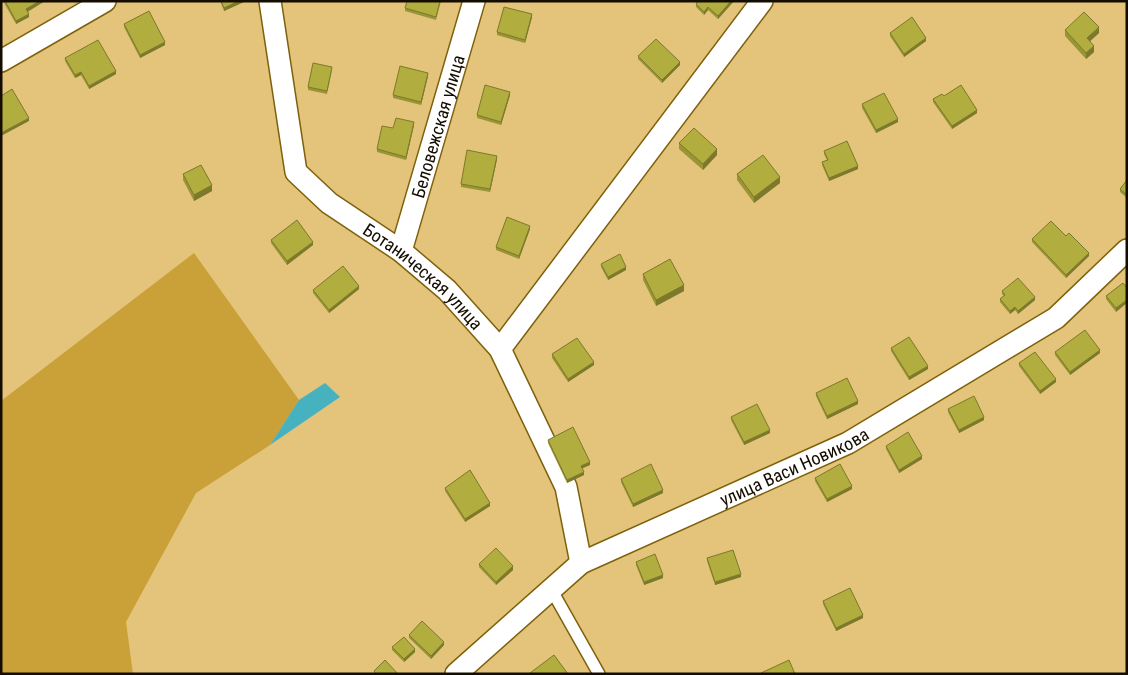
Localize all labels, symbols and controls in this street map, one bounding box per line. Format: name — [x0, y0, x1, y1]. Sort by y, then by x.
street label: Беловежская улица — [407, 52, 468, 200]
street label: Ботаническая улица — [359, 218, 488, 334]
street label: улица Васи Новикова — [716, 423, 872, 510]

